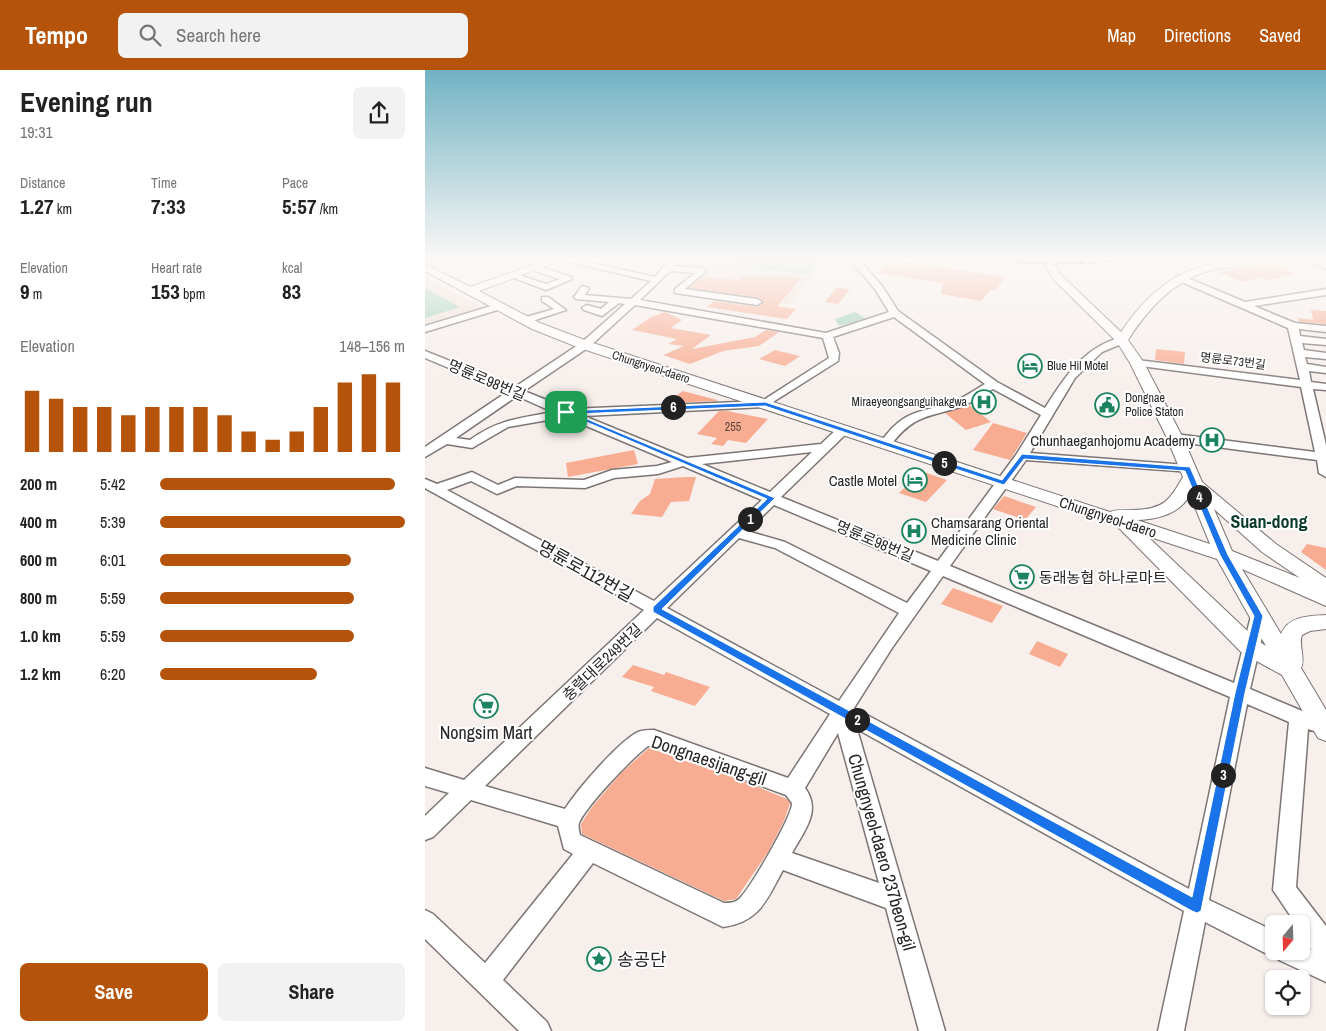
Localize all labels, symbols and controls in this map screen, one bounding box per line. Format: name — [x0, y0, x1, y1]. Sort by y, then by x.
search box — [118, 13, 468, 58]
text: Tempo — [25, 19, 88, 51]
icon: search — [136, 21, 164, 49]
text: Search here — [176, 22, 261, 48]
text: Map — [1107, 23, 1136, 48]
text: Directions — [1164, 23, 1231, 48]
text: Saved — [1259, 23, 1301, 48]
text: Evening run — [20, 83, 153, 121]
button: share — [353, 87, 405, 139]
text: 19:31 — [20, 121, 53, 143]
text: Distance — [20, 174, 65, 192]
text: Time — [151, 174, 177, 192]
text: Pace — [282, 174, 308, 192]
text: 1.27 — [20, 192, 54, 221]
text: 7:33 — [151, 192, 185, 221]
text: 5:57 — [282, 192, 316, 221]
text: km — [54, 200, 72, 218]
text: /km — [316, 200, 338, 218]
text: Elevation — [20, 259, 68, 277]
text: Heart rate — [151, 259, 202, 277]
text: kcal — [282, 259, 302, 277]
text: 9 — [20, 277, 30, 306]
text: 153 — [151, 277, 180, 306]
text: 83 — [282, 277, 301, 306]
text: m — [30, 285, 42, 303]
text: bpm — [180, 285, 205, 303]
text: Elevation — [20, 335, 75, 357]
text: 148–156 m — [339, 335, 405, 357]
street label: Chungnyeol-daero — [610, 347, 692, 387]
street label: 명륜로73번길 — [1199, 349, 1267, 373]
hotel icon: Blue Hil Motel — [1017, 353, 1043, 379]
street label: 명륜로98번길 — [445, 354, 529, 406]
place label: Blue Hil Motel — [1047, 358, 1108, 374]
hospital icon: Miraeyeongsanguihakgwa — [971, 389, 997, 415]
place label: Dongnae Police Staton — [1125, 390, 1184, 420]
pin — [545, 391, 587, 433]
public building icon: Dongnae Police Staton — [1094, 392, 1120, 418]
pin: 6 — [661, 394, 685, 420]
place label: Miraeyeongsanguihakgwa — [852, 394, 968, 410]
icon: arrive — [552, 398, 580, 426]
text: 6 — [670, 398, 677, 416]
house number: 255 — [725, 419, 742, 435]
hospital icon: Chunhaeganhojomu Academy — [1199, 427, 1225, 453]
place label: Chunhaeganhojomu Academy — [1030, 430, 1196, 451]
pin: 5 — [931, 450, 957, 476]
text: 5 — [941, 454, 948, 472]
hotel icon: Castle Motel — [902, 467, 928, 493]
place label: Castle Motel — [829, 470, 897, 491]
text: 200 m — [20, 473, 57, 495]
text: 5:42 — [100, 473, 126, 495]
pin: 4 — [1187, 484, 1211, 510]
text: 4 — [1196, 488, 1203, 506]
street label: Chungnyeol-daero — [1057, 491, 1160, 543]
pin: 1 — [737, 506, 763, 532]
district label: Suan-dong — [1230, 509, 1308, 534]
text: 1 — [747, 510, 754, 528]
text: 400 m — [20, 511, 57, 533]
text: 5:39 — [100, 511, 126, 533]
place label: Chamsarang Oriental Medicine Clinic — [931, 512, 1049, 550]
street label: 명륜로98번길 — [833, 515, 917, 567]
hospital icon: Chamsarang Oriental Medicine Clinic — [901, 518, 927, 544]
street label: 명륜로112번길 — [533, 534, 639, 608]
text: 600 m — [20, 549, 57, 571]
text: 6:01 — [100, 549, 126, 571]
supermarket icon: 동래농협 하나로마트 — [1009, 564, 1035, 590]
place label: 동래농협 하나로마트 — [1039, 567, 1167, 588]
text: 800 m — [20, 587, 57, 609]
text: 5:59 — [100, 587, 126, 609]
street label: 충렬대로249번길 — [558, 619, 646, 705]
text: 1.0 km — [20, 625, 61, 647]
text: 5:59 — [100, 625, 126, 647]
text: 1.2 km — [20, 663, 61, 685]
text: 6:20 — [100, 663, 126, 685]
supermarket icon: Nongsim Mart — [473, 693, 499, 719]
pin: 2 — [845, 708, 869, 732]
text: 2 — [854, 711, 861, 729]
place label: Nongsim Mart — [440, 720, 532, 745]
street label: Dongnaesijang-gil — [648, 729, 770, 791]
street label: Chungnyeol-daero 237beon-gil — [842, 751, 922, 953]
pin: 3 — [1211, 762, 1235, 788]
text: 3 — [1220, 766, 1227, 784]
north arrow — [1265, 915, 1310, 960]
map controls — [1265, 915, 1310, 1015]
place icon: 송공단 — [586, 946, 612, 972]
place label: 송공단 — [617, 947, 667, 972]
button: Save — [20, 963, 208, 1021]
button: Share — [218, 963, 405, 1021]
button: locate — [1265, 970, 1310, 1015]

